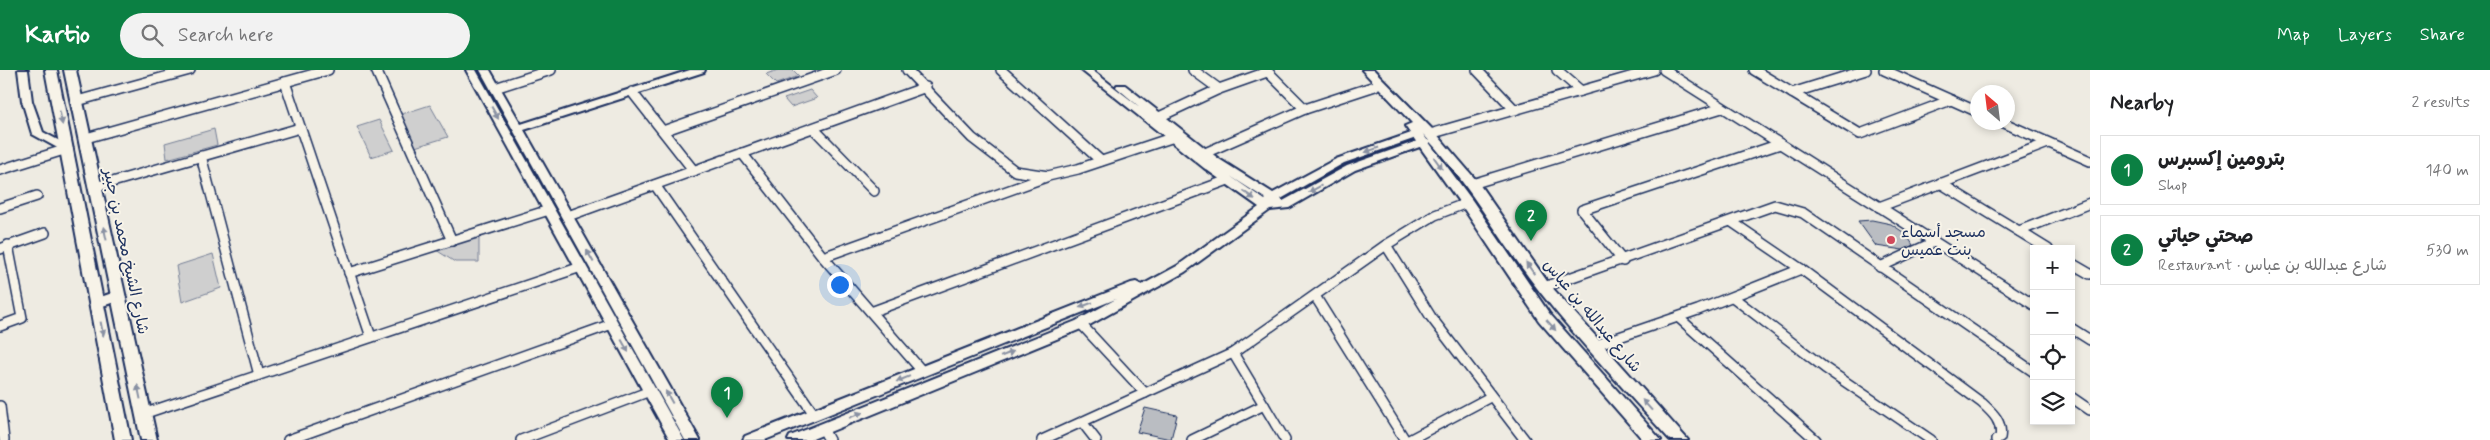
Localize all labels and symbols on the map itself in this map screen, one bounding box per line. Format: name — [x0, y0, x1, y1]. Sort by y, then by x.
north arrow — [1970, 85, 2015, 130]
one-way arrow — [491, 105, 499, 120]
one-way arrow — [57, 110, 65, 125]
one-way arrow — [1364, 147, 1379, 154]
one-way arrow — [1433, 156, 1443, 170]
street label: شارع الشيخ محمد بن جبير — [97, 164, 153, 336]
one-way arrow — [1307, 185, 1322, 193]
one-way arrow — [1243, 190, 1256, 200]
pin: 2 — [1515, 200, 1547, 241]
place label: مسجد أسماء بنت عميس — [1901, 222, 1986, 261]
one-way arrow — [101, 226, 109, 241]
marker: مسجد أسماء بنت عميس — [1885, 234, 1897, 246]
one-way arrow — [585, 249, 594, 262]
street label: شارع عبدالله بن عباس — [1538, 255, 1646, 377]
one-way arrow — [1525, 261, 1535, 274]
your location — [827, 272, 853, 298]
one-way arrow — [1078, 301, 1093, 309]
one-way arrow — [1545, 318, 1556, 331]
one-way arrow — [98, 321, 106, 337]
one-way arrow — [621, 339, 629, 354]
one-way arrow — [1000, 350, 1014, 358]
one-way arrow — [896, 375, 910, 383]
pin: 1 — [711, 377, 743, 418]
one-way arrow — [134, 384, 142, 400]
one-way arrow — [665, 390, 673, 405]
one-way arrow — [1641, 399, 1653, 411]
one-way arrow — [849, 411, 864, 419]

